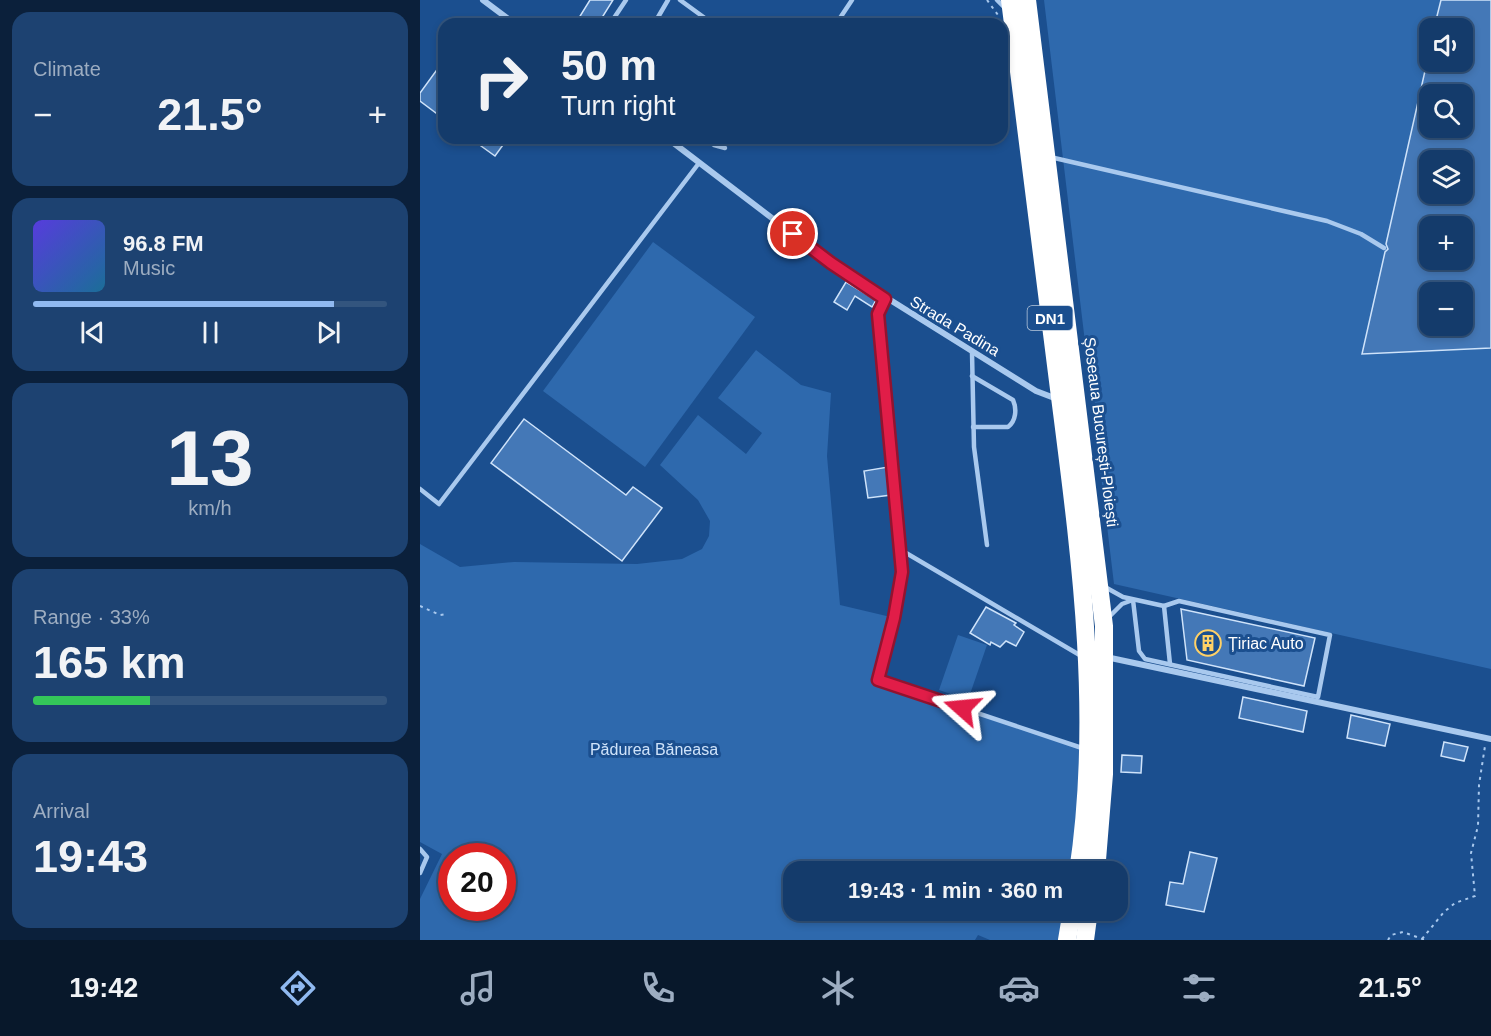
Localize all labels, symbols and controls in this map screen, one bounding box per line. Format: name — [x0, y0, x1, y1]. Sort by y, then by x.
map controls — [1419, 18, 1473, 336]
button: sound — [1419, 18, 1473, 72]
icon: right — [462, 42, 540, 120]
text: 50 m — [561, 42, 657, 89]
text: Climate — [33, 58, 101, 80]
button: search — [1419, 84, 1473, 138]
text: 21.5° — [157, 89, 263, 140]
text: Turn right — [561, 91, 676, 121]
text: − — [33, 96, 52, 133]
text: + — [368, 96, 387, 133]
button: layers — [1419, 150, 1473, 204]
pin — [767, 208, 818, 259]
button: + — [1419, 216, 1473, 270]
icon: arrive — [776, 217, 809, 250]
text: 96.8 FM — [123, 231, 204, 256]
text: Music — [123, 257, 175, 279]
button: − — [1419, 282, 1473, 336]
street label: Strada Padina — [907, 293, 1003, 359]
road number: DN1 — [1028, 306, 1072, 330]
icon: previous — [76, 316, 109, 349]
icon: pause — [194, 316, 227, 349]
icon: next — [312, 316, 345, 349]
street label: Șoseaua București-Ploiești — [1081, 336, 1121, 528]
text: 13 — [167, 414, 253, 502]
text: km/h — [188, 497, 232, 519]
text: Range · 33% — [33, 606, 150, 628]
building icon: Țiriac Auto — [1193, 628, 1223, 658]
place label: Țiriac Auto — [1228, 635, 1304, 652]
text: 165 km — [33, 637, 186, 688]
position arrow — [930, 676, 994, 740]
park label: Pădurea Băneasa — [590, 741, 718, 758]
text: Arrival — [33, 800, 90, 822]
text: 19:43 — [33, 831, 148, 882]
speed limit sign: 20 — [438, 843, 516, 921]
text: 19:43 · 1 min · 360 m — [848, 878, 1063, 903]
icon: directions — [277, 967, 319, 1009]
icon: music — [457, 967, 499, 1009]
icon: phone — [637, 967, 679, 1009]
icon: climate — [817, 967, 859, 1009]
icon: car — [998, 967, 1040, 1009]
icon: filters — [1178, 967, 1220, 1009]
text: 19:42 — [69, 973, 138, 1003]
text: 21.5° — [1358, 973, 1422, 1003]

